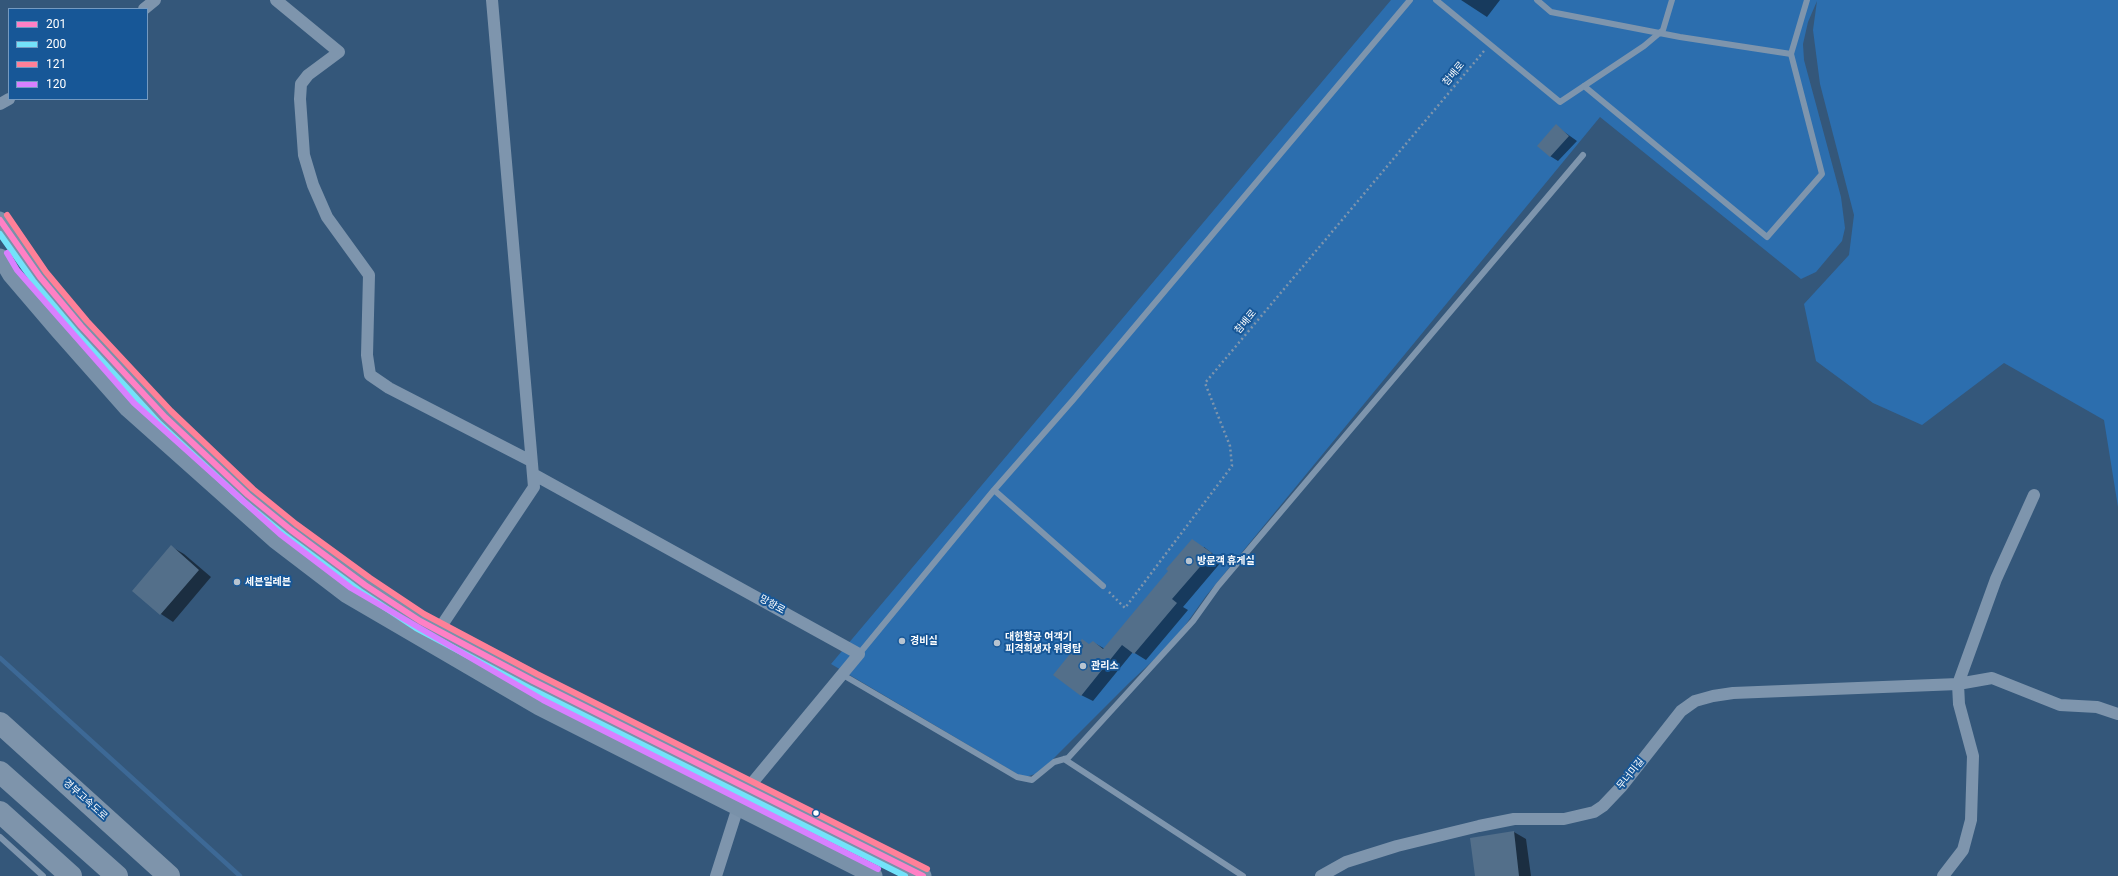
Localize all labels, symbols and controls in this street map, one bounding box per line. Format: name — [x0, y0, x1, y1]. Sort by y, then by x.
legend — [8, 8, 148, 100]
text: 201 — [46, 17, 66, 31]
text: 200 — [46, 37, 66, 51]
text: 121 — [46, 57, 66, 71]
street label: 참배로 — [1441, 60, 1467, 88]
text: 120 — [46, 77, 66, 91]
street label: 참배로 — [1233, 308, 1259, 336]
place label: 방문객 휴게실 — [1197, 555, 1255, 567]
marker: 방문객 휴게실 — [1184, 556, 1194, 566]
place label: 세븐일레븐 — [245, 576, 291, 588]
marker: 세븐일레븐 — [232, 577, 242, 587]
street label: 망향로 — [757, 593, 787, 617]
place label: 대한항공 여객기 피격희생자 위령탑 — [1005, 631, 1081, 654]
place label: 경비실 — [910, 635, 938, 647]
marker: 경비실 — [897, 636, 907, 646]
marker: 대한항공 여객기 피격희생자 위령탑 — [992, 638, 1002, 648]
place label: 관리소 — [1091, 660, 1119, 672]
marker: 관리소 — [1078, 661, 1088, 671]
street label: 무너미길 — [1615, 756, 1647, 792]
street label: 경부고속도로 — [60, 777, 110, 823]
unlabelled marker — [811, 808, 821, 818]

